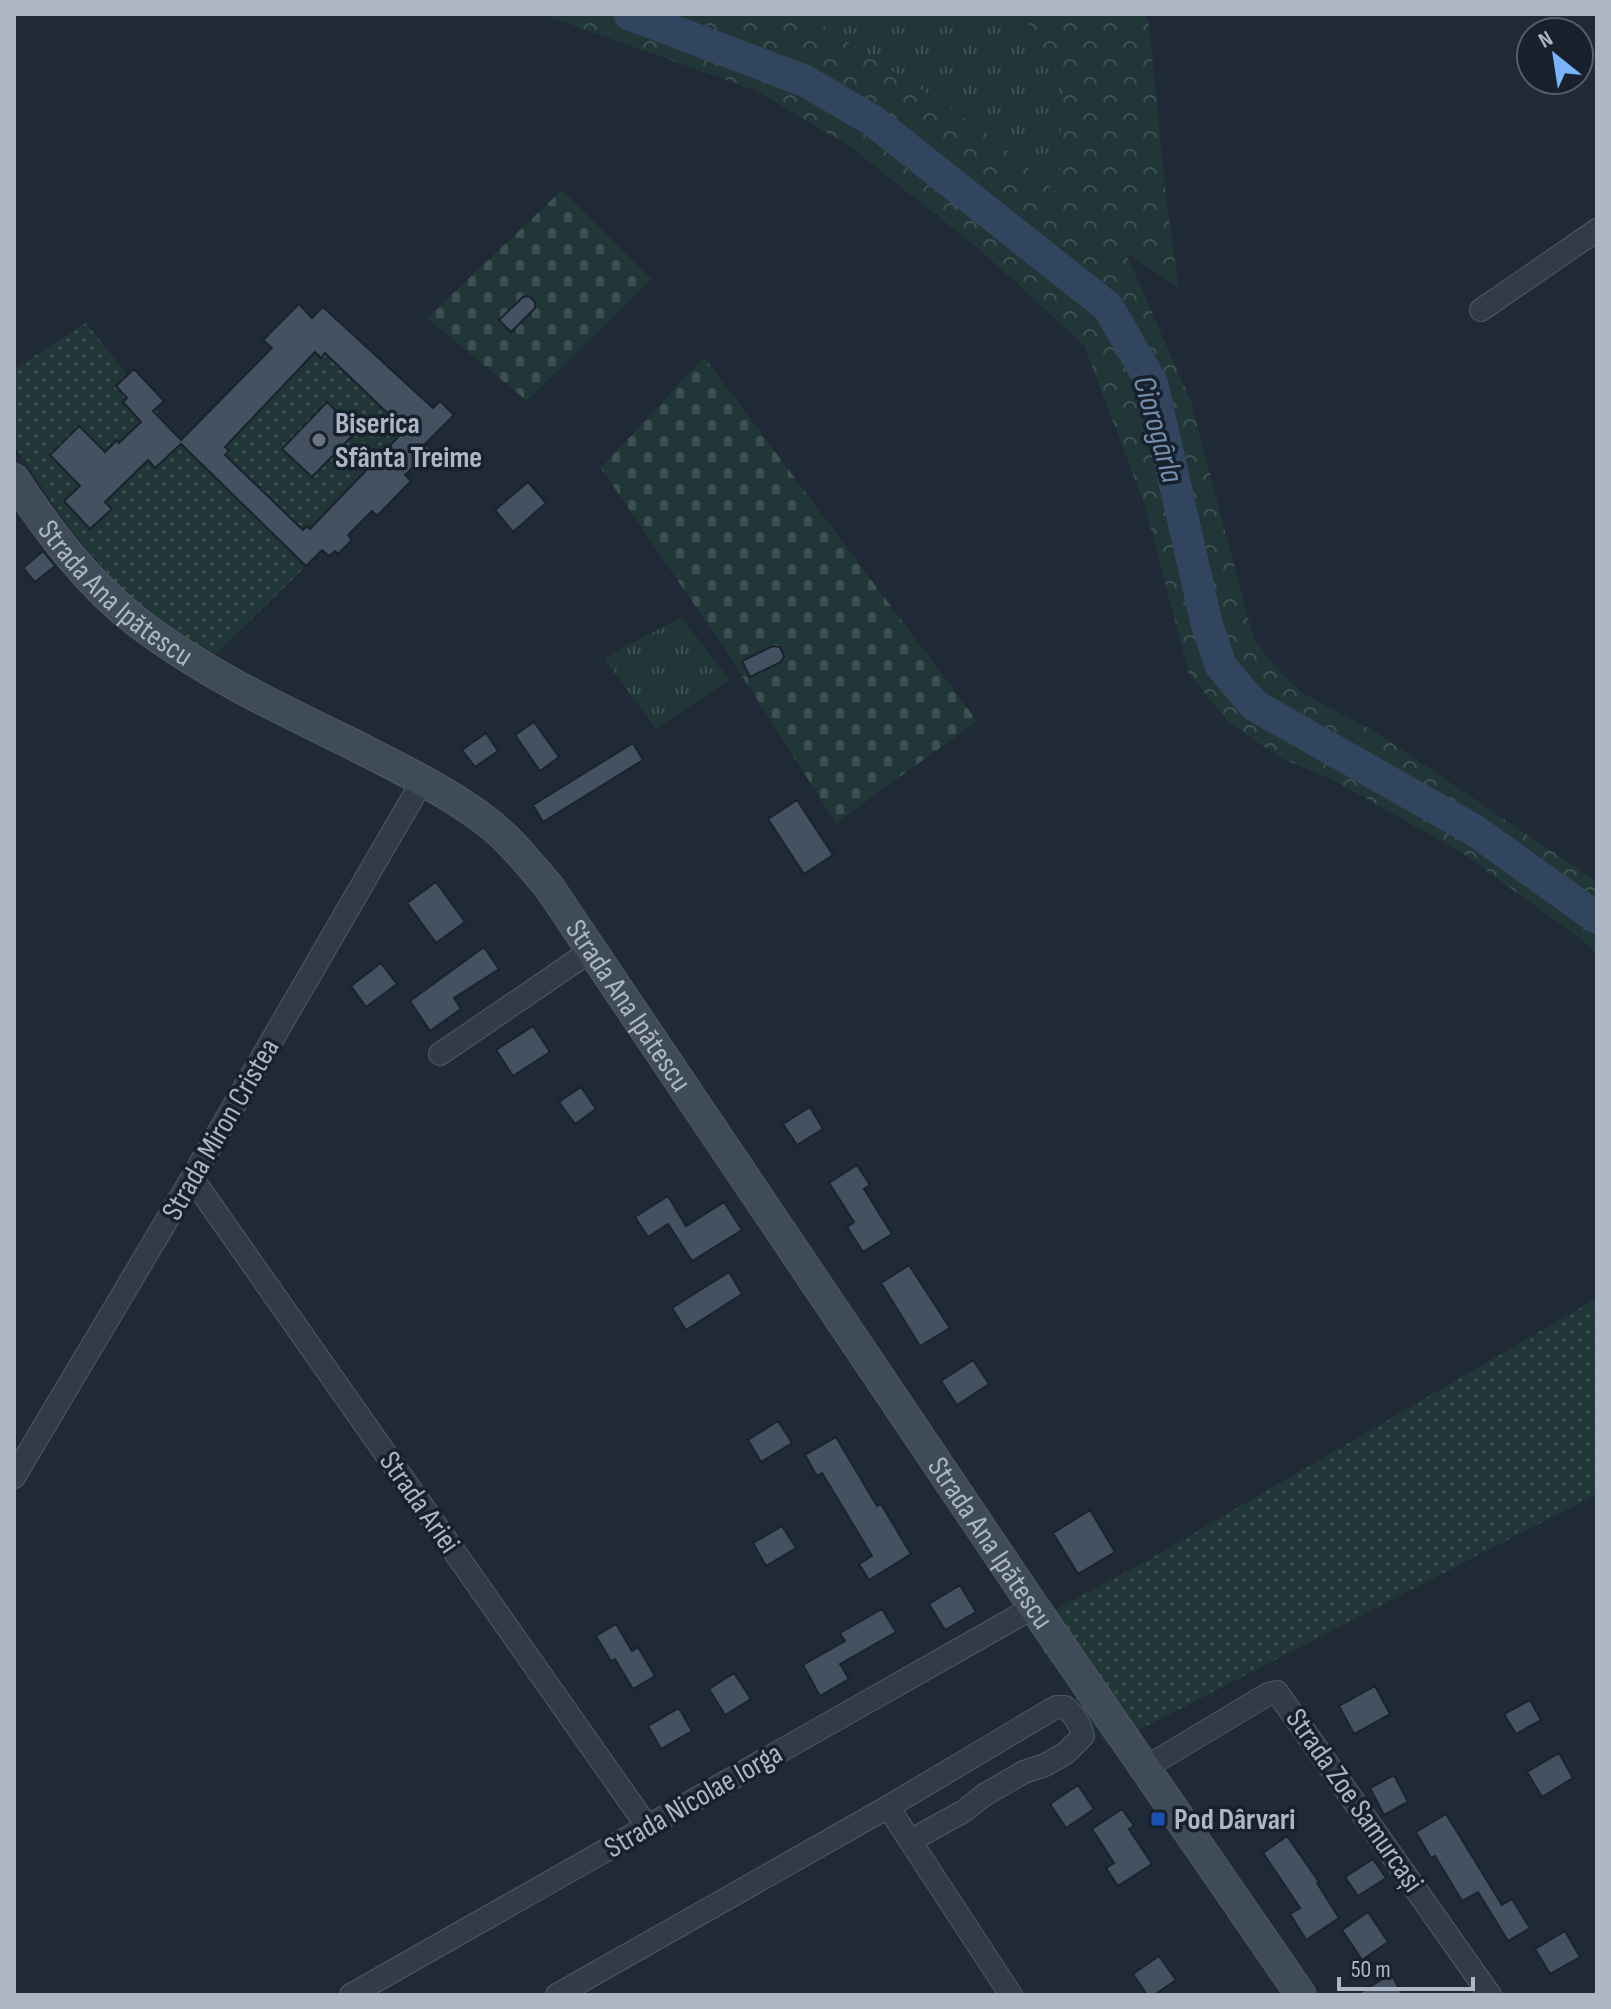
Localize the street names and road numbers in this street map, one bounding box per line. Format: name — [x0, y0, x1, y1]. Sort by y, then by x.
street label: Strada Ana Ipătescu — [30, 513, 199, 675]
street label: Strada Ana Ipătescu — [557, 913, 699, 1099]
street label: Strada Miron Cristea — [154, 1032, 287, 1227]
street label: Strada Ariei — [371, 1445, 467, 1560]
street label: Strada Ana Ipătescu — [919, 1451, 1061, 1636]
street label: Strada Zoe Samurcași — [1278, 1702, 1431, 1899]
street label: Strada Nicolae Iorga — [598, 1735, 789, 1866]

